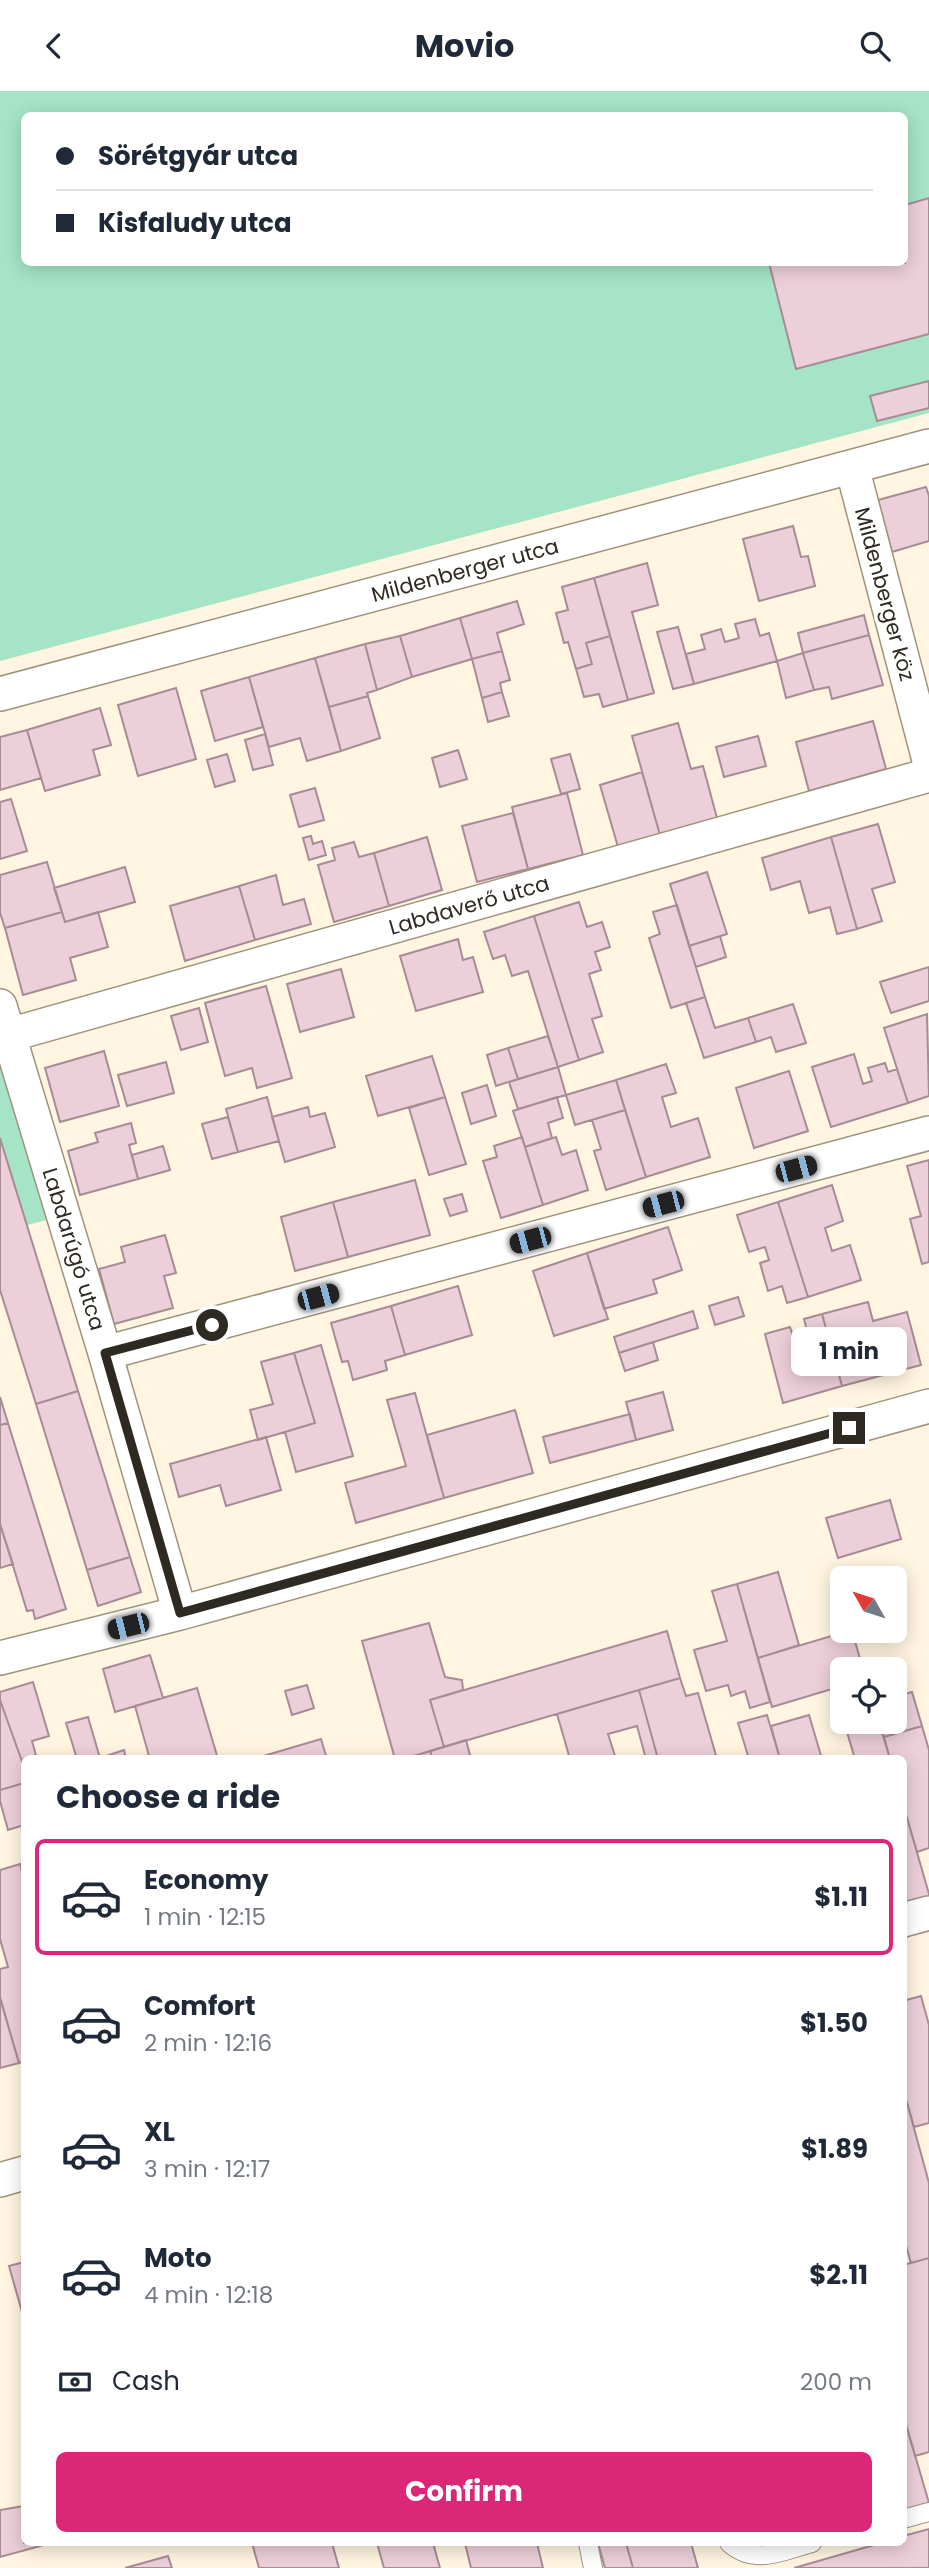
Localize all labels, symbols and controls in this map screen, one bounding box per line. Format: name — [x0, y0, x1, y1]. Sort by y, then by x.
text: Movio — [415, 23, 514, 68]
icon: back — [35, 27, 73, 65]
icon: search — [856, 27, 894, 65]
text: Sörétgyár utca — [98, 138, 298, 174]
text: Kisfaludy utca — [98, 205, 292, 241]
street label: Mildenberger köz — [848, 504, 922, 684]
street label: Mildenberger utca — [368, 531, 562, 609]
street label: Labdaverő utca — [385, 868, 553, 942]
car — [773, 1153, 820, 1185]
street label: Labdarúgó utca — [36, 1164, 112, 1334]
car — [640, 1188, 687, 1220]
car — [507, 1224, 554, 1256]
car — [295, 1281, 342, 1313]
route start — [196, 1309, 228, 1341]
callout: 1 min — [791, 1327, 907, 1375]
text: 1 min — [819, 1335, 879, 1367]
route end — [833, 1412, 865, 1444]
north arrow — [830, 1566, 906, 1643]
map controls — [830, 1566, 907, 1734]
car — [106, 1611, 151, 1641]
button: locate — [830, 1657, 907, 1734]
text: Choose a ride — [56, 1774, 280, 1819]
text: Economy — [144, 1862, 268, 1898]
icon: car — [60, 1866, 123, 1929]
text: $1.11 — [814, 1879, 868, 1915]
text: 1 min · 12:15 — [144, 1901, 266, 1933]
text: Comfort — [144, 1988, 256, 2024]
icon: car — [60, 1992, 123, 2055]
text: $1.50 — [800, 2005, 868, 2041]
text: 2 min · 12:16 — [144, 2027, 272, 2059]
text: XL — [144, 2114, 175, 2150]
icon: car — [60, 2118, 123, 2181]
text: $1.89 — [801, 2131, 868, 2167]
text: 3 min · 12:17 — [144, 2153, 270, 2185]
text: Moto — [144, 2240, 212, 2276]
icon: car — [60, 2244, 123, 2307]
text: $2.11 — [809, 2257, 868, 2293]
text: 4 min · 12:18 — [144, 2279, 273, 2311]
icon: cash — [56, 2363, 94, 2401]
text: Cash — [112, 2363, 180, 2399]
text: 200 m — [800, 2366, 872, 2398]
button: Confirm — [56, 2452, 872, 2532]

